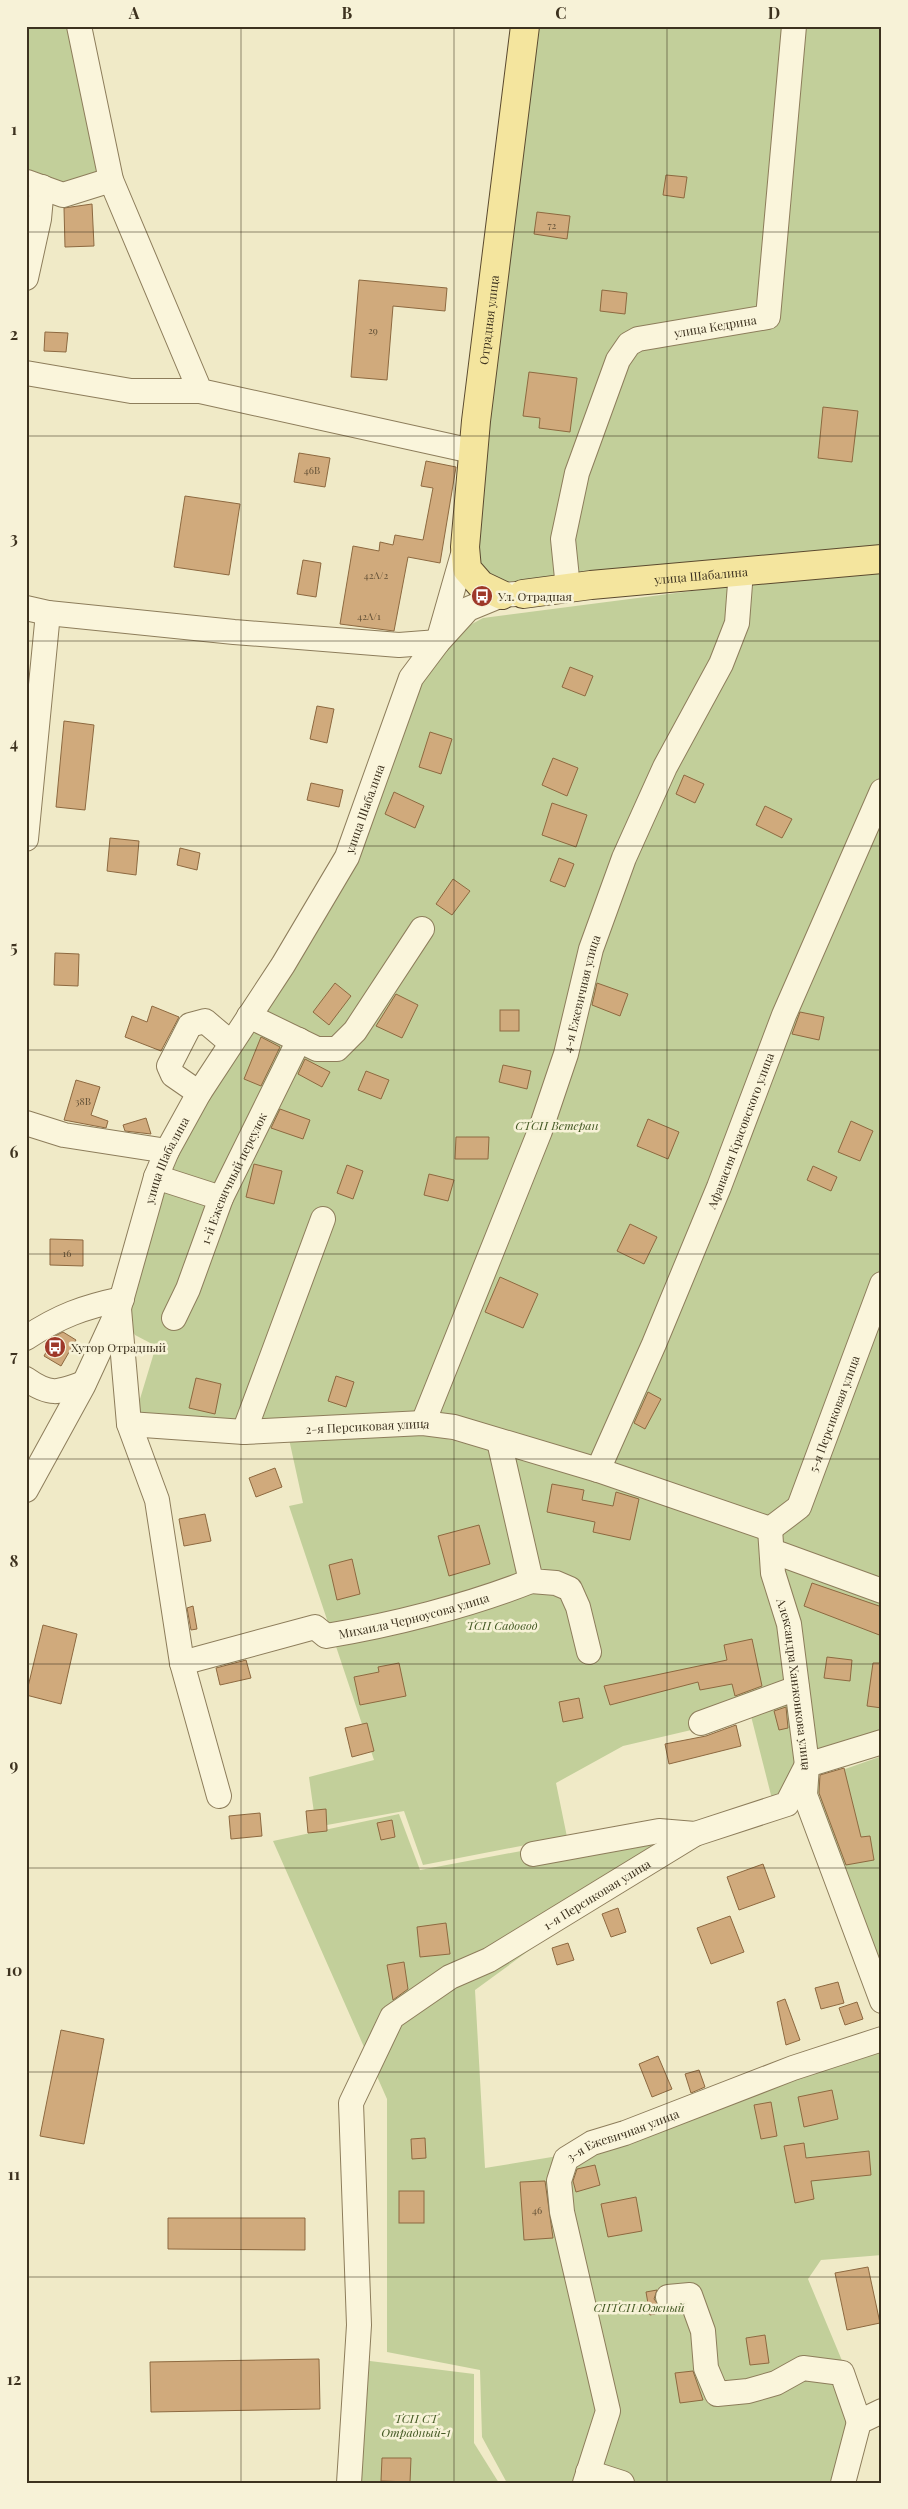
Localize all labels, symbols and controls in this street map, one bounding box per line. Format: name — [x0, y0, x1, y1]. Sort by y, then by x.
text: A — [128, 2, 140, 23]
text: B — [342, 2, 353, 23]
text: C — [555, 2, 567, 23]
text: D — [768, 2, 780, 23]
text: 1 — [11, 118, 17, 139]
house number: 72 — [548, 218, 557, 232]
street label: Отрадная улица — [475, 274, 502, 366]
street label: улица Кедрина — [672, 311, 758, 341]
text: 2 — [10, 323, 18, 344]
house number: 29 — [368, 323, 378, 337]
house number: 46В — [304, 463, 320, 477]
text: 3 — [10, 527, 18, 548]
street label: улица Шабалина — [653, 563, 748, 587]
house number: 42А/2 — [364, 568, 388, 582]
bus stop icon: Ул. Отрадная — [470, 584, 494, 608]
place label: Ул. Отрадная — [497, 588, 573, 604]
house number: 42А/1 — [357, 609, 381, 623]
text: 4 — [10, 732, 18, 753]
street label: улица Шабалина — [341, 762, 388, 857]
street label: 4-я Ежевичная улица — [559, 933, 604, 1054]
text: 5 — [10, 936, 18, 957]
street label: Афанасия Красовского улица — [703, 1050, 777, 1212]
house number: 38В — [75, 1094, 91, 1108]
street label: 1-й Ежевичный переулок — [197, 1109, 270, 1246]
street label: улица Шабалина — [141, 1114, 192, 1207]
park label: СТСН Ветеран — [515, 1117, 599, 1133]
text: 6 — [10, 1141, 19, 1162]
house number: 16 — [63, 1246, 71, 1260]
bus stop icon: Хутор Отрадный — [43, 1335, 67, 1359]
place label: Хутор Отрадный — [71, 1339, 167, 1355]
text: 7 — [10, 1345, 18, 1366]
street label: 5-я Персиковая улица — [805, 1353, 863, 1474]
street label: 2-я Персиковая улица — [305, 1415, 431, 1437]
text: 8 — [10, 1550, 19, 1571]
street label: Михаила Черноусова улица — [337, 1589, 491, 1642]
street label: Александра Ханжонкова улица — [773, 1595, 815, 1771]
park label: ТСН Садовод — [466, 1617, 538, 1633]
text: 9 — [10, 1754, 19, 1775]
street label: 1-я Персиковая улица — [540, 1855, 653, 1933]
text: 10 — [6, 1959, 22, 1980]
street label: 3-я Ежевичная улица — [563, 2105, 681, 2165]
text: 11 — [8, 2163, 20, 2184]
house number: 46 — [532, 2203, 542, 2217]
park label: СНТСН Южный — [593, 2299, 685, 2315]
text: 12 — [7, 2368, 21, 2389]
park label: ТСН СТ Отрадный-1 — [381, 2410, 451, 2440]

